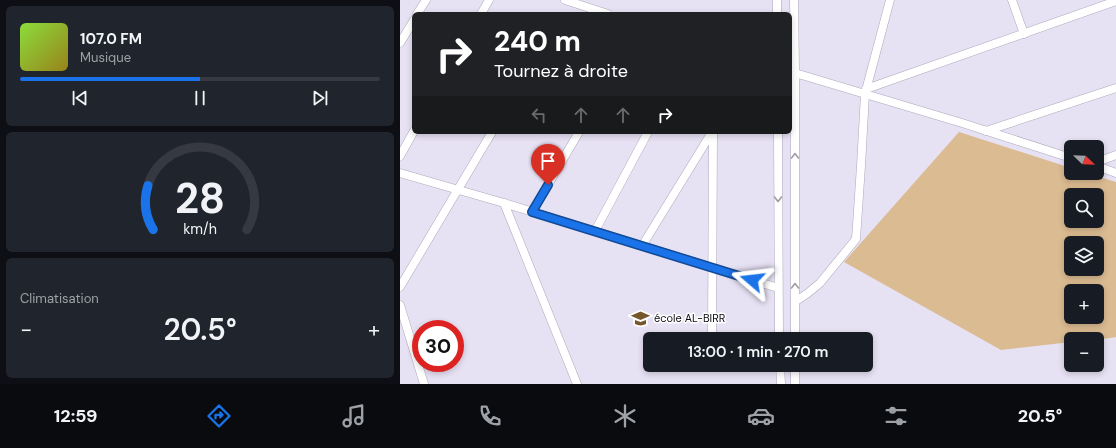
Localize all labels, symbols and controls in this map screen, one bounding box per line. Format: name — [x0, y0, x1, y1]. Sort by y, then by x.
text: 240 m — [494, 23, 581, 60]
icon: right — [428, 28, 480, 80]
text: 107.0 FM — [80, 29, 142, 49]
text: Musique — [80, 49, 131, 66]
text: Tournez à droite — [494, 59, 628, 83]
icon: previous — [69, 87, 91, 109]
icon: pause — [189, 87, 211, 109]
icon: next — [309, 87, 331, 109]
icon: left — [528, 104, 550, 126]
icon: ahead — [570, 104, 592, 126]
icon: ahead — [612, 104, 634, 126]
icon: right — [654, 104, 676, 126]
north arrow — [1064, 140, 1104, 180]
map controls — [1064, 140, 1104, 372]
pin — [531, 144, 565, 185]
icon: arrive — [537, 150, 559, 172]
one-way arrow — [791, 153, 799, 159]
text: 28 — [175, 172, 225, 226]
button: search — [1064, 188, 1104, 228]
one-way arrow — [774, 196, 782, 202]
text: km/h — [183, 220, 217, 238]
button: layers — [1064, 236, 1104, 276]
position arrow — [731, 259, 773, 301]
one-way arrow — [791, 283, 799, 289]
button: + — [1064, 284, 1104, 324]
text: Climatisation — [20, 290, 99, 307]
school or university icon: école AL-BIRR — [631, 308, 651, 328]
text: 20.5° — [163, 310, 237, 349]
place label: école AL-BIRR — [654, 311, 725, 325]
text: − — [20, 315, 32, 344]
text: + — [368, 315, 380, 344]
speed limit sign: 30 — [412, 320, 464, 372]
button: − — [1064, 332, 1104, 372]
text: 13:00 · 1 min · 270 m — [688, 342, 828, 362]
icon: directions — [205, 402, 233, 430]
icon: music — [340, 402, 368, 430]
icon: phone — [476, 402, 504, 430]
icon: climate — [611, 402, 639, 430]
icon: car — [747, 402, 775, 430]
icon: filters — [882, 402, 910, 430]
text: 12:59 — [54, 404, 97, 428]
text: 20.5° — [1018, 404, 1062, 428]

